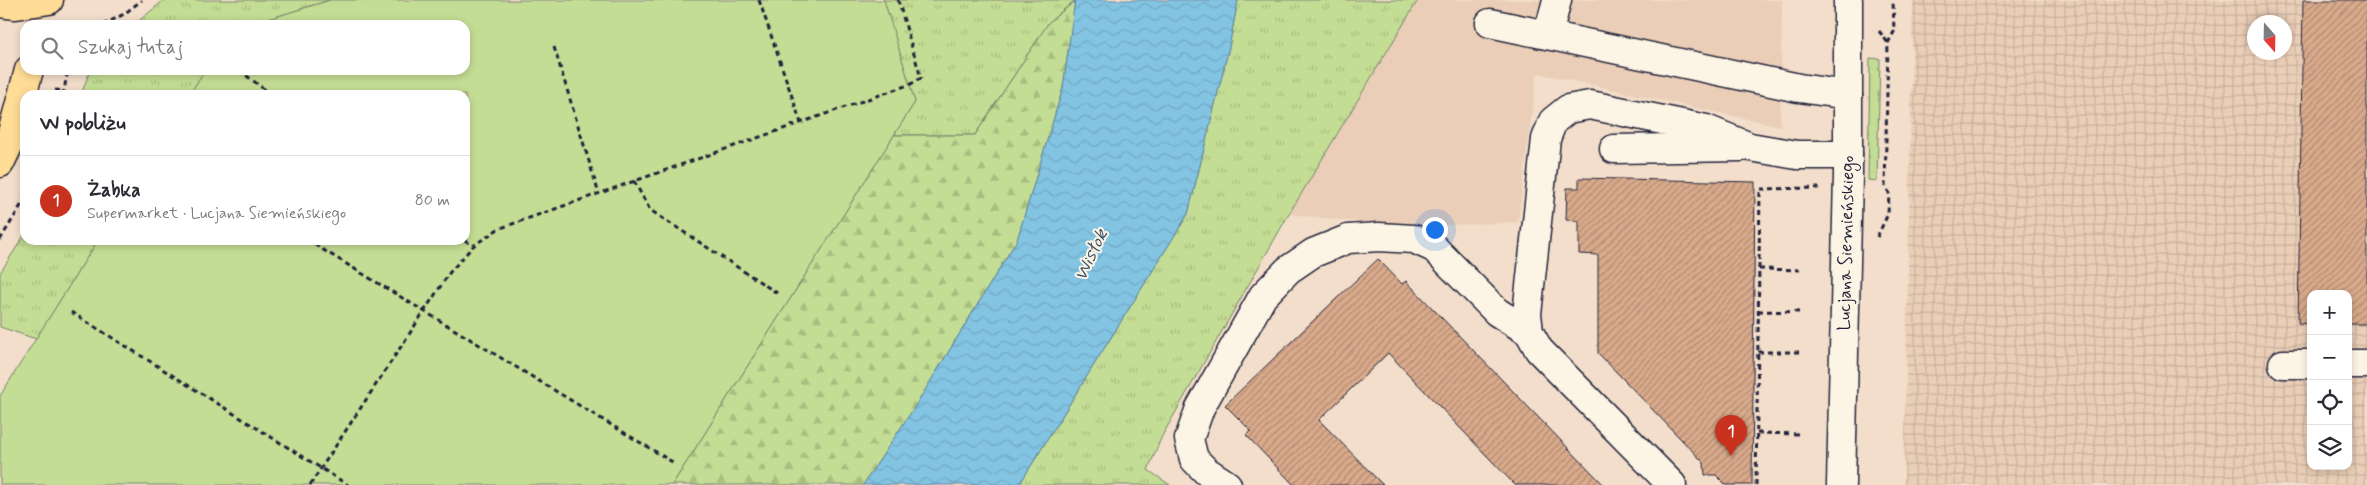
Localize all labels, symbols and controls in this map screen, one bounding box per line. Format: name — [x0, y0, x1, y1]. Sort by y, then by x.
north arrow — [2247, 15, 2292, 60]
search box — [20, 20, 470, 75]
icon: search — [38, 34, 66, 62]
text: Szukaj tutaj — [78, 35, 183, 60]
text: W pobliżu — [40, 109, 126, 137]
street label: Lucjana Siemieńskiego — [1832, 156, 1861, 331]
text: Żabka — [87, 178, 140, 203]
text: 1 — [52, 190, 60, 211]
text: 80 m — [415, 190, 450, 211]
text: Supermarket · Lucjana Siemieńskiego — [87, 203, 346, 224]
your location — [1422, 217, 1448, 243]
water label: Wisłok — [1068, 224, 1114, 285]
map controls — [2307, 290, 2352, 470]
button: + — [2307, 290, 2352, 335]
button: − — [2307, 335, 2352, 380]
button: locate — [2307, 380, 2352, 425]
pin: 1 — [1715, 415, 1747, 456]
button: layers — [2307, 425, 2352, 470]

